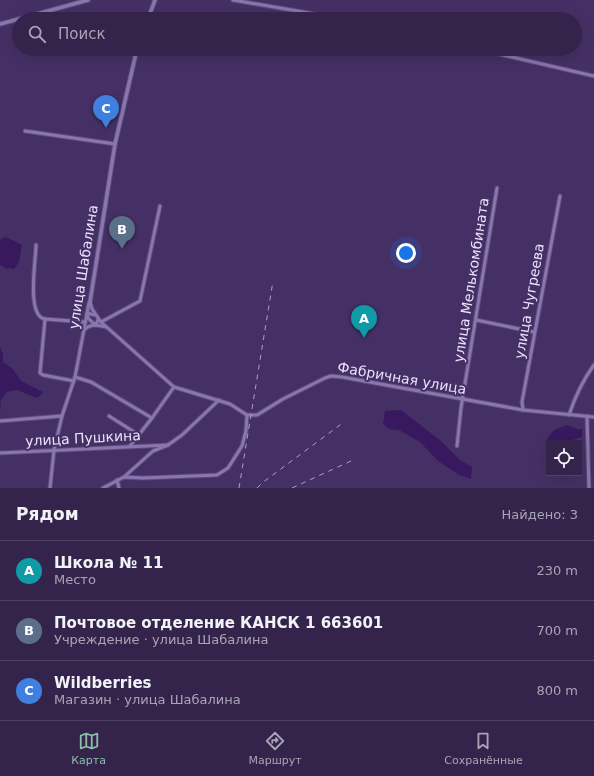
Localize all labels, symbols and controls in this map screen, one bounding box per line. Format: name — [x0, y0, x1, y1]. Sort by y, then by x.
search box — [12, 12, 582, 56]
icon: search — [26, 23, 48, 45]
text: Поиск — [58, 25, 106, 43]
pin: C — [93, 95, 119, 128]
street label: улица Мелькомбината — [450, 196, 492, 364]
street label: улица Шабалина — [65, 204, 101, 330]
pin: B — [109, 216, 135, 249]
street label: улица Чугреева — [511, 242, 547, 360]
your location — [396, 243, 416, 263]
pin: A — [351, 305, 377, 338]
street label: Фабричная улица — [336, 359, 468, 397]
street label: улица Пушкина — [25, 427, 141, 449]
map controls — [546, 440, 582, 476]
button: locate — [546, 440, 582, 476]
text: Рядом — [16, 504, 79, 524]
text: Найдено: 3 — [502, 507, 578, 522]
text: Школа № 11 — [54, 554, 164, 572]
text: A — [24, 563, 34, 578]
text: 230 m — [536, 563, 578, 578]
text: Место — [54, 572, 96, 587]
text: Почтовое отделение КАНСК 1 663601 — [54, 614, 383, 632]
text: B — [24, 623, 34, 638]
text: 700 m — [536, 623, 578, 638]
text: Учреждение · улица Шабалина — [54, 632, 268, 647]
text: Wildberries — [54, 674, 152, 692]
text: C — [24, 683, 34, 698]
text: 800 m — [536, 683, 578, 698]
text: Магазин · улица Шабалина — [54, 692, 241, 707]
tab: Карта — [71, 730, 106, 767]
tab: Маршрут — [249, 730, 302, 767]
tab: Сохранённые — [444, 730, 523, 767]

